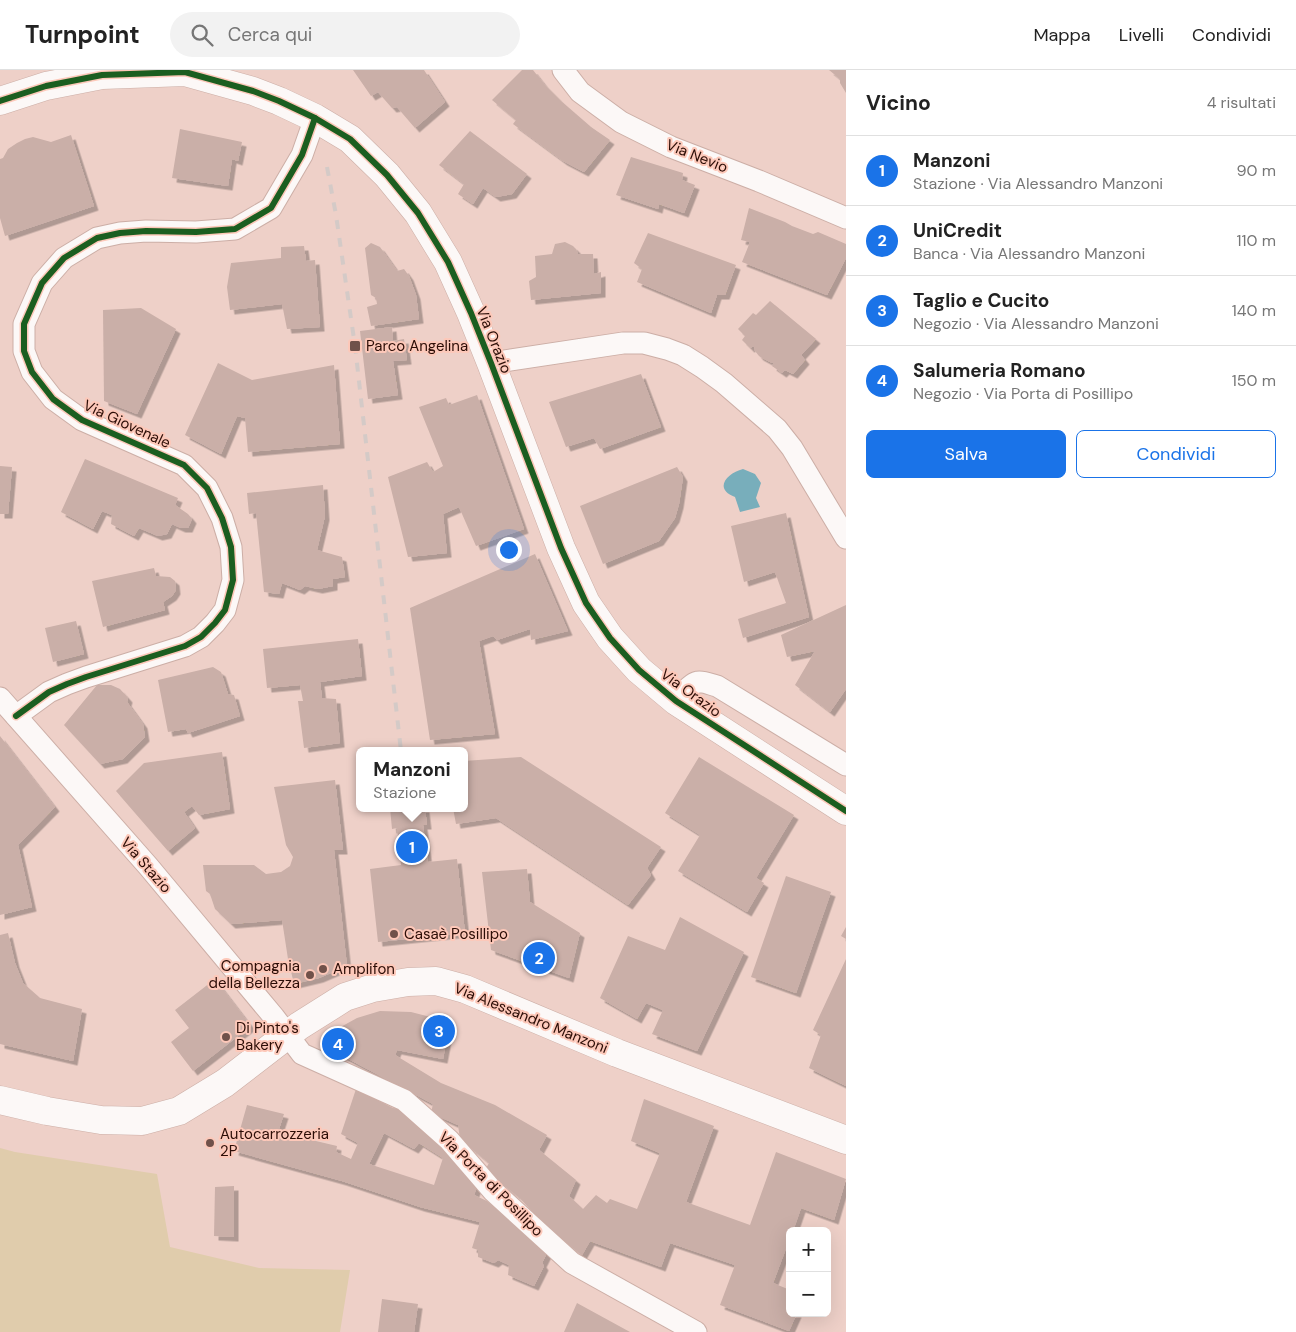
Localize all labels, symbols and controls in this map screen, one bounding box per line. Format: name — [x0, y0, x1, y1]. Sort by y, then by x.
search box — [170, 12, 520, 57]
text: Turnpoint — [25, 19, 140, 50]
icon: search — [188, 21, 216, 49]
text: Cerca qui — [228, 22, 312, 47]
text: Mappa — [1033, 23, 1091, 47]
text: Livelli — [1119, 23, 1164, 47]
text: Condividi — [1192, 23, 1271, 47]
text: Vicino — [866, 89, 931, 117]
text: 4 risultati — [1207, 92, 1276, 113]
street label: Via Nevio — [663, 135, 731, 177]
text: Manzoni — [913, 148, 991, 173]
text: 1 — [879, 160, 885, 181]
text: 90 m — [1236, 160, 1276, 181]
text: Stazione · Via Alessandro Manzoni — [913, 173, 1163, 194]
text: UniCredit — [913, 218, 1002, 243]
text: 2 — [877, 230, 887, 251]
text: 110 m — [1237, 230, 1276, 251]
text: Banca · Via Alessandro Manzoni — [913, 243, 1145, 264]
text: Taglio e Cucito — [913, 288, 1049, 313]
text: 3 — [877, 300, 887, 321]
text: 140 m — [1232, 300, 1276, 321]
street label: Via Orazio — [472, 304, 517, 377]
text: Negozio · Via Alessandro Manzoni — [913, 313, 1159, 334]
place label: Parco Angelina — [366, 336, 468, 356]
marker: Parco Angelina — [348, 339, 362, 353]
text: Salumeria Romano — [913, 358, 1086, 383]
text: 4 — [877, 370, 887, 391]
text: 150 m — [1232, 370, 1276, 391]
text: Negozio · Via Porta di Posillipo — [913, 383, 1133, 404]
street label: Via Giovenale — [80, 395, 174, 453]
button: Salva — [866, 430, 1066, 478]
button: Condividi — [1076, 430, 1276, 478]
your location — [496, 537, 522, 563]
street label: Via Orazio — [657, 664, 725, 722]
popup — [356, 747, 468, 812]
text: Manzoni — [373, 757, 451, 782]
text: Stazione — [373, 782, 436, 803]
pin: 1 — [396, 828, 428, 866]
street label: Via Stazio — [116, 833, 176, 897]
place label: Casaè Posillipo — [404, 924, 508, 944]
marker: Casaè Posillipo — [388, 928, 400, 940]
pin: 2 — [523, 939, 555, 977]
place label: Compagnia della Bellezza — [209, 956, 300, 993]
place label: Amplifon — [333, 959, 395, 979]
marker: Amplifon — [317, 963, 329, 975]
marker: Compagnia della Bellezza — [304, 969, 316, 981]
street label: Via Alessandro Manzoni — [451, 978, 611, 1058]
pin: 3 — [423, 1012, 455, 1050]
place label: Di Pinto's Bakery — [236, 1018, 299, 1055]
pin: 4 — [322, 1025, 354, 1063]
marker: Di Pinto's Bakery — [220, 1031, 232, 1043]
place label: Autocarrozzeria 2P — [220, 1124, 329, 1161]
street label: Via Porta di Posillipo — [434, 1127, 548, 1241]
marker: Autocarrozzeria 2P — [204, 1137, 216, 1149]
map controls — [786, 1227, 831, 1317]
button: + — [786, 1227, 831, 1272]
button: − — [786, 1272, 831, 1317]

